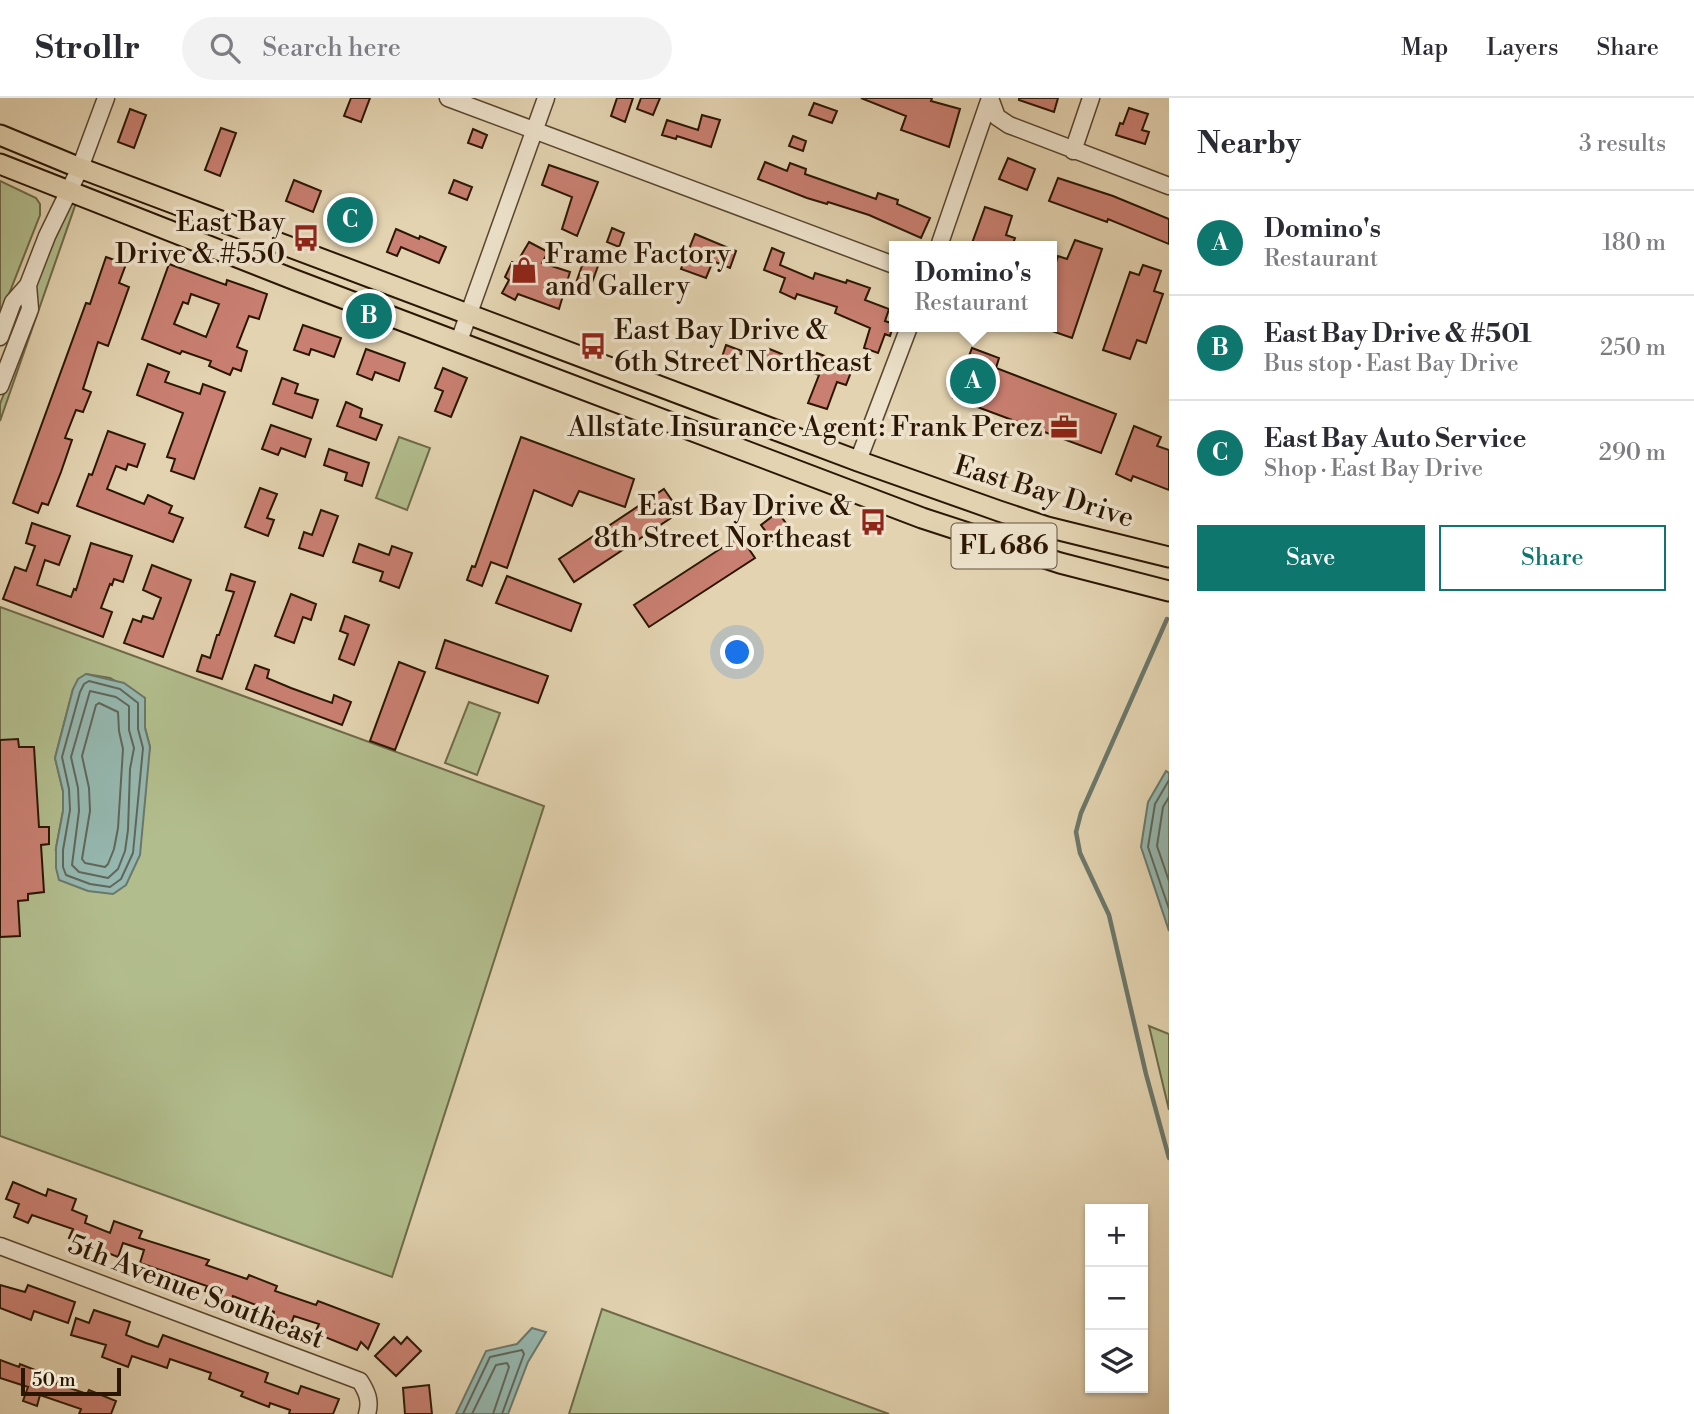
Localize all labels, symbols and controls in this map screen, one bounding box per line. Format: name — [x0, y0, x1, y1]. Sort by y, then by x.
search box — [182, 17, 672, 80]
text: Strollr — [35, 28, 140, 69]
icon: search — [206, 29, 244, 67]
text: Search here — [262, 32, 401, 64]
text: Map — [1401, 33, 1448, 63]
text: Layers — [1486, 33, 1558, 63]
text: Share — [1596, 33, 1659, 63]
text: Nearby — [1197, 125, 1301, 163]
text: 3 results — [1579, 130, 1666, 158]
pin: C — [327, 194, 373, 246]
place label: East Bay Drive & #550 — [115, 205, 285, 272]
text: Domino's — [1264, 213, 1381, 245]
bus stop icon: East Bay Drive & #550 — [291, 223, 321, 253]
text: A — [1212, 229, 1228, 257]
text: 180 m — [1602, 229, 1666, 257]
place label: Frame Factory and Gallery — [545, 237, 731, 304]
popup — [889, 241, 1057, 332]
text: Restaurant — [1264, 245, 1378, 273]
shop icon: Frame Factory and Gallery — [509, 255, 539, 285]
text: Domino's — [915, 257, 1031, 289]
text: Restaurant — [915, 289, 1029, 317]
pin: B — [346, 290, 392, 342]
place label: East Bay Drive & 6th Street Northeast — [614, 313, 872, 380]
text: East Bay Drive & #501 — [1264, 318, 1532, 350]
bus stop icon: East Bay Drive & 6th Street Northeast — [578, 331, 608, 361]
text: B — [1211, 334, 1229, 362]
text: 250 m — [1600, 334, 1666, 362]
text: Bus stop · East Bay Drive — [1264, 350, 1519, 378]
pin: A — [950, 355, 996, 407]
place label: Allstate Insurance Agent: Frank Perez — [567, 410, 1043, 445]
office icon: Allstate Insurance Agent: Frank Perez — [1049, 412, 1079, 442]
text: East Bay Auto Service — [1264, 423, 1527, 455]
text: C — [1212, 439, 1228, 467]
text: 290 m — [1599, 439, 1666, 467]
street label: East Bay Drive — [950, 448, 1138, 536]
text: Shop · East Bay Drive — [1264, 455, 1483, 483]
place label: East Bay Drive & 8th Street Northeast — [594, 489, 853, 556]
bus stop icon: East Bay Drive & 8th Street Northeast — [858, 507, 888, 537]
road number: FL 686 — [951, 524, 1056, 568]
button: Save — [1197, 525, 1425, 591]
button: Share — [1439, 525, 1666, 591]
your location — [720, 635, 754, 669]
map controls — [1085, 1204, 1148, 1393]
button: + — [1085, 1204, 1148, 1267]
street label: 5th Avenue Southeast — [63, 1227, 329, 1357]
button: − — [1085, 1267, 1148, 1330]
button: layers — [1085, 1330, 1148, 1393]
scale bar — [21, 1365, 121, 1397]
text: 50 m — [32, 1368, 76, 1392]

